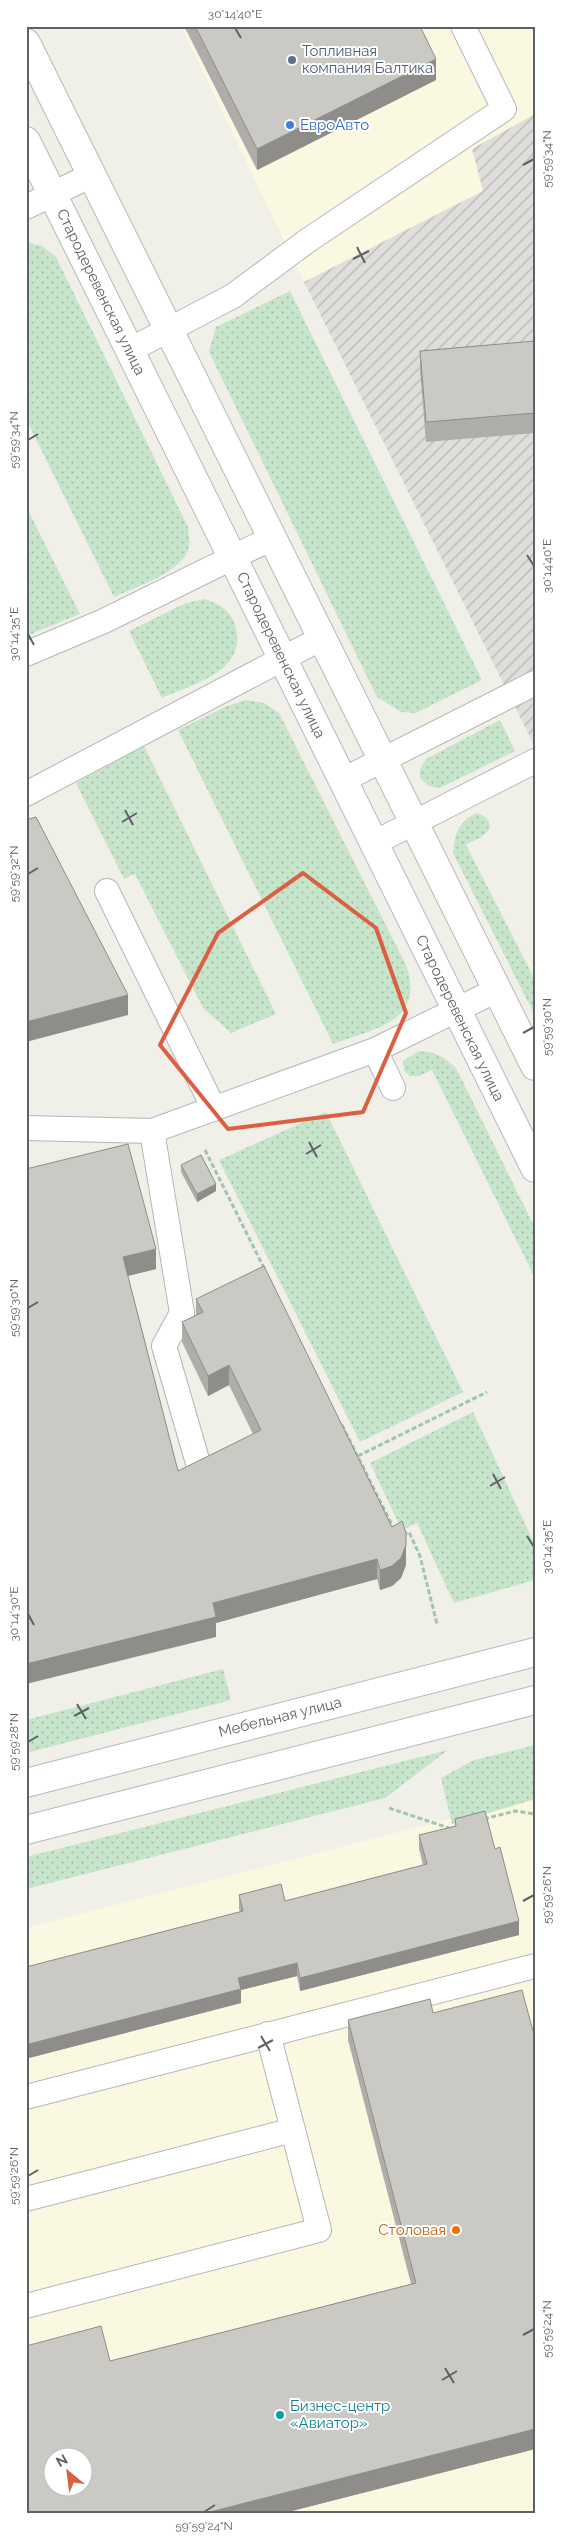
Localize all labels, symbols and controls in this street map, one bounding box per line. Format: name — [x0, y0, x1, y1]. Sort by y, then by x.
text: 30°14'40"E — [208, 7, 262, 21]
place label: Топливная компания Балтика — [302, 42, 433, 77]
marker: Топливная компания Балтика — [286, 54, 298, 66]
place label: ЕвроАвто — [300, 116, 369, 134]
marker: ЕвроАвто — [284, 119, 296, 131]
text: 59°59'34"N — [540, 130, 554, 188]
street label: Стародеревенская улица — [53, 206, 149, 378]
text: 59°59'34"N — [7, 411, 21, 469]
text: 30°14'40"E — [540, 539, 554, 593]
street label: Стародеревенская улица — [233, 569, 329, 741]
text: 30°14'35"E — [7, 607, 21, 661]
text: 59°59'32"N — [7, 845, 21, 903]
street label: Стародеревенская улица — [412, 932, 508, 1104]
text: 59°59'30"N — [540, 998, 554, 1056]
text: 59°59'30"N — [7, 1279, 21, 1337]
text: 30°14'35"E — [540, 1520, 554, 1574]
text: 30°14'30"E — [7, 1586, 21, 1642]
street label: Мебельная улица — [217, 1693, 343, 1741]
text: 59°59'28"N — [7, 1713, 21, 1771]
text: 59°59'26"N — [540, 1866, 554, 1924]
text: 59°59'26"N — [7, 2147, 21, 2205]
place label: Столовая — [378, 2221, 446, 2239]
marker: Столовая — [450, 2224, 462, 2236]
text: 59°59'24"N — [540, 2300, 554, 2358]
place label: Бизнес-центр «Авиатор» — [290, 2397, 390, 2432]
marker: Бизнес-центр «Авиатор» — [274, 2409, 286, 2421]
north arrow — [42, 2446, 92, 2496]
text: N — [53, 2451, 70, 2470]
text: 59°59'24"N — [175, 2519, 233, 2533]

